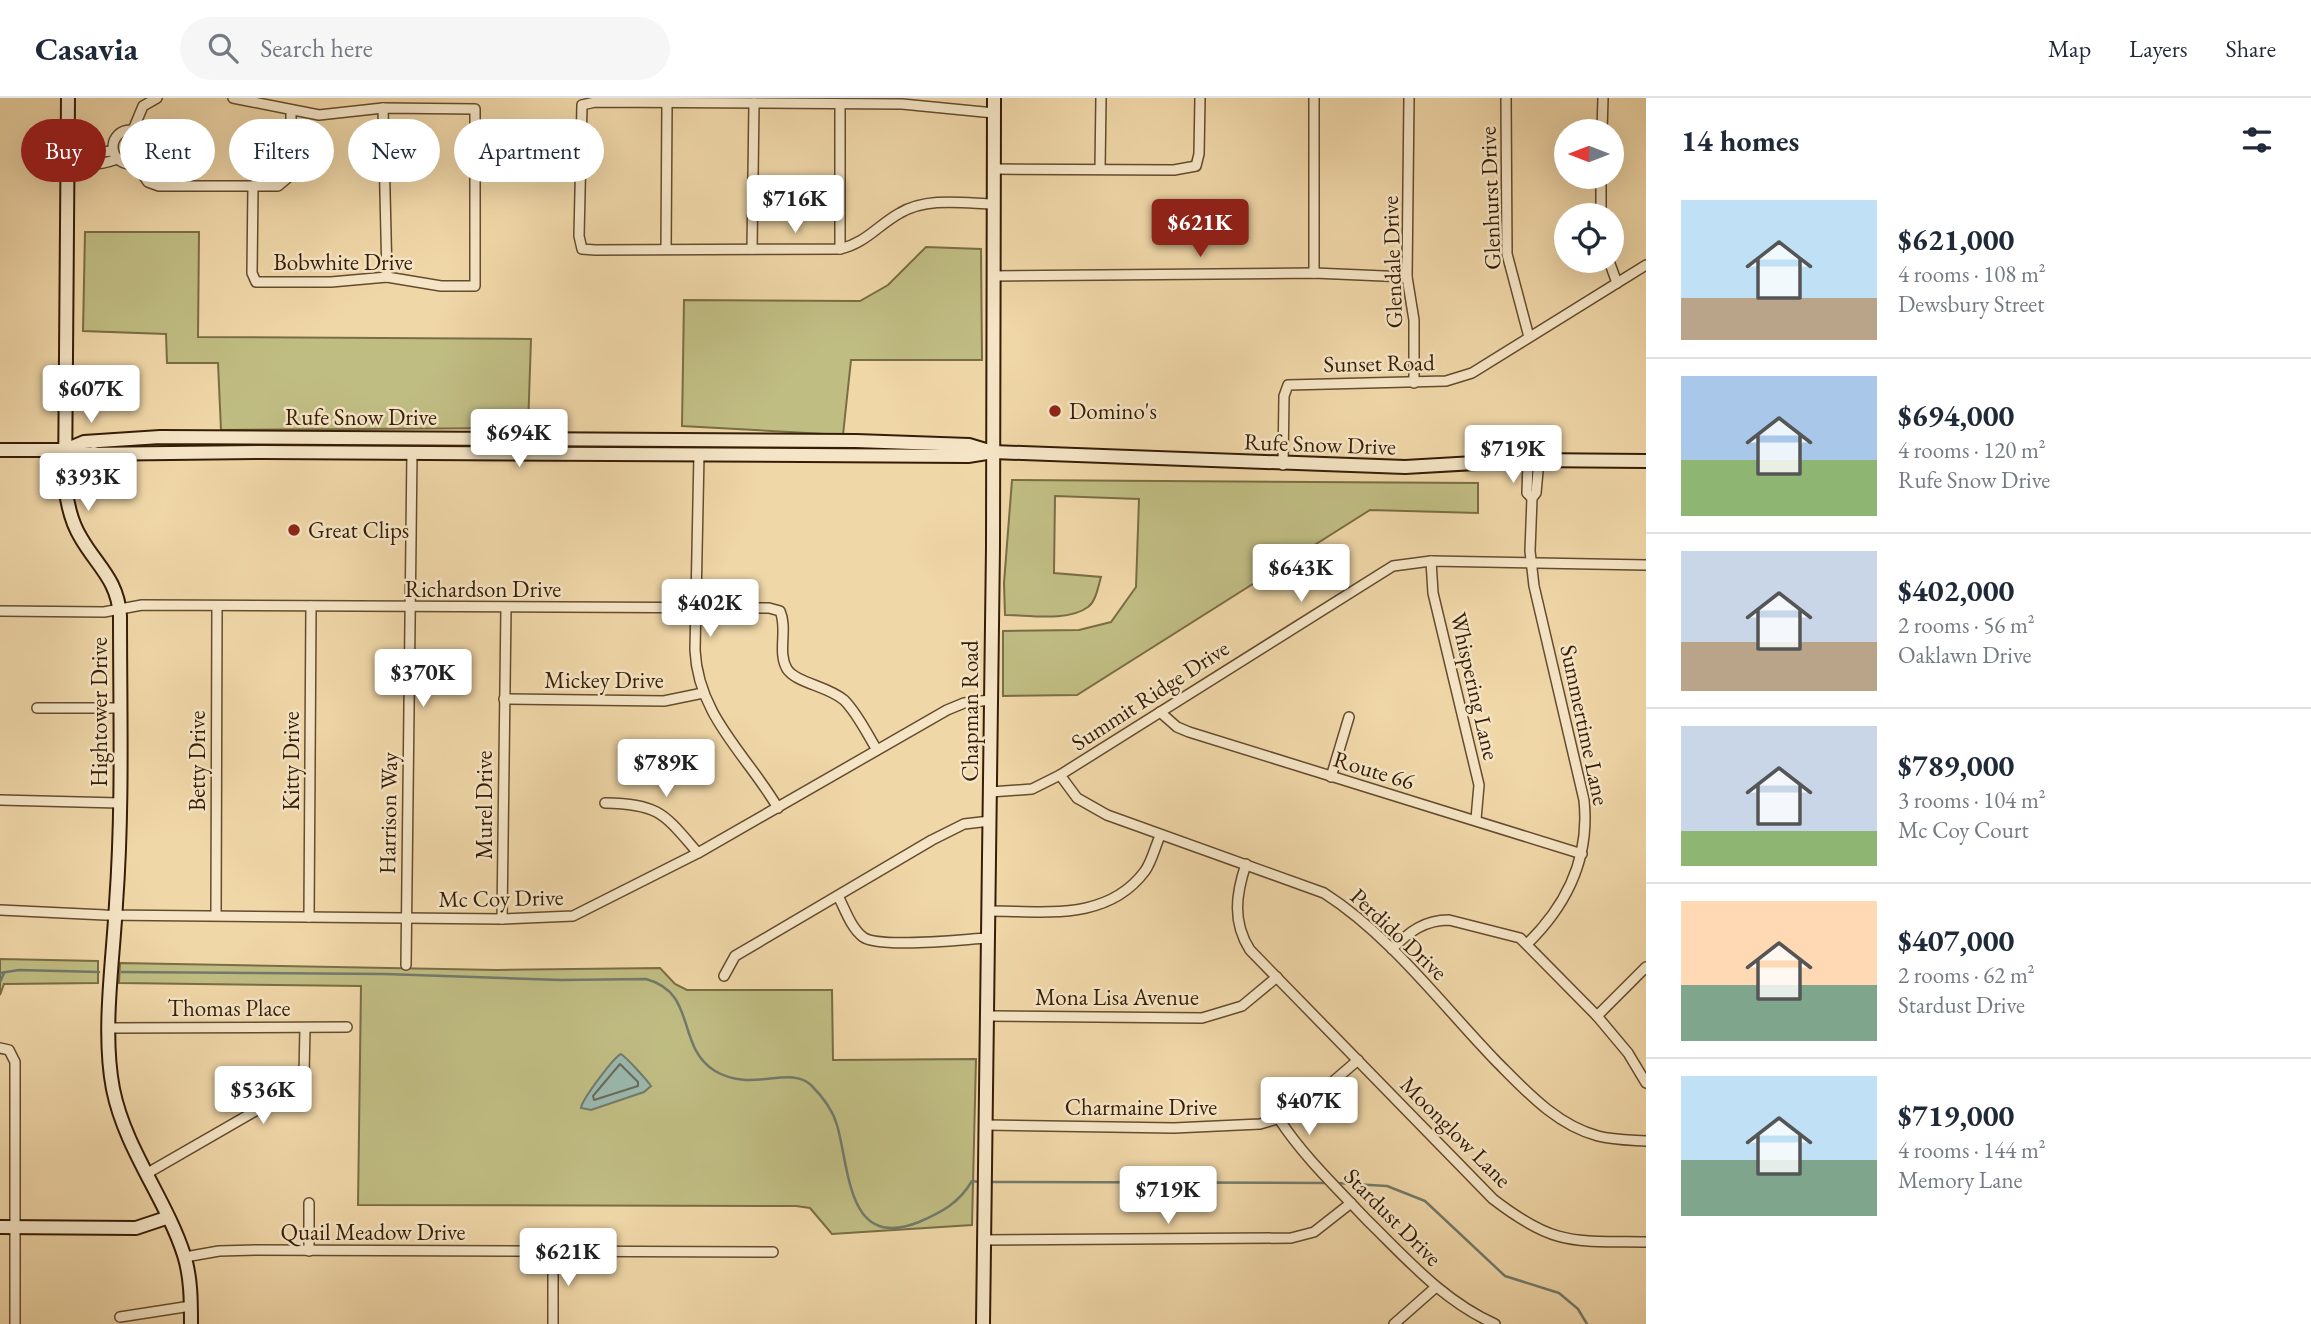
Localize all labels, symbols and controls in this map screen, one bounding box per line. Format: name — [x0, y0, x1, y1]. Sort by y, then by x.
search box — [180, 17, 670, 80]
text: Casavia — [35, 27, 138, 70]
icon: search — [204, 29, 242, 67]
text: Search here — [260, 31, 373, 65]
text: Map — [2048, 33, 2091, 64]
text: Layers — [2129, 33, 2188, 64]
text: Share — [2226, 33, 2276, 64]
chip: Buy — [21, 119, 106, 182]
chip: Rent — [120, 119, 215, 182]
chip: Filters — [229, 119, 334, 182]
chip: New — [348, 119, 440, 182]
chip: Apartment — [454, 119, 604, 182]
north arrow — [1554, 119, 1624, 189]
map controls — [1554, 119, 1624, 273]
text: 14 homes — [1681, 121, 1799, 160]
icon: filters — [2238, 121, 2276, 159]
street label: Glenhurst Drive — [1473, 126, 1507, 270]
pin: $716K — [746, 176, 844, 235]
text: $716K — [763, 183, 827, 213]
street label: Glendale Drive — [1375, 195, 1409, 329]
pin: $621K — [1151, 200, 1249, 259]
button: locate — [1554, 203, 1624, 273]
text: $621K — [1168, 207, 1232, 237]
text: $621,000 — [1898, 220, 2014, 259]
icon: home — [1737, 228, 1821, 312]
street label: Bobwhite Drive — [273, 247, 413, 277]
text: 4 rooms · 108 m² — [1898, 259, 2046, 289]
text: Dewsbury Street — [1898, 289, 2044, 319]
street label: Sunset Road — [1323, 347, 1435, 379]
pin: $607K — [42, 366, 140, 425]
text: $607K — [59, 373, 123, 403]
place label: Domino's — [1069, 396, 1157, 426]
text: $694,000 — [1898, 396, 2014, 435]
street label: Rufe Snow Drive — [285, 402, 437, 432]
marker: Domino's — [1047, 403, 1063, 419]
icon: home — [1737, 404, 1821, 488]
pin: $694K — [470, 410, 568, 469]
text: $694K — [487, 417, 551, 447]
street label: Rufe Snow Drive — [1243, 426, 1397, 462]
pin: $719K — [1464, 426, 1562, 485]
text: $719K — [1481, 433, 1545, 463]
text: 4 rooms · 120 m² — [1898, 435, 2046, 465]
pin: $393K — [39, 454, 137, 513]
text: $393K — [56, 461, 120, 491]
text: Rufe Snow Drive — [1898, 465, 2050, 495]
place label: Great Clips — [308, 515, 409, 545]
marker: Great Clips — [286, 522, 302, 538]
pin: $643K — [1252, 545, 1350, 604]
text: $643K — [1269, 552, 1333, 582]
text: $402,000 — [1898, 571, 2014, 610]
street label: Richardson Drive — [405, 574, 561, 604]
icon: home — [1737, 579, 1821, 663]
pin: $402K — [661, 580, 759, 639]
text: $402K — [678, 587, 742, 617]
street label: Whispering Lane — [1443, 609, 1507, 763]
text: 2 rooms · 56 m² — [1898, 610, 2035, 640]
street label: Summit Ridge Drive — [1065, 633, 1235, 757]
street label: Hightower Drive — [84, 637, 114, 787]
street label: Chapman Road — [955, 640, 985, 782]
text: Oaklawn Drive — [1898, 640, 2031, 670]
street label: Summertime Lane — [1553, 642, 1617, 808]
pin: $370K — [374, 650, 472, 709]
text: $370K — [391, 657, 455, 687]
street label: Mickey Drive — [544, 665, 664, 695]
street label: Betty Drive — [182, 711, 212, 811]
street label: Kitty Drive — [276, 711, 306, 811]
pin: $789K — [617, 740, 715, 799]
street label: Route 66 — [1330, 744, 1418, 796]
text: $789,000 — [1898, 746, 2014, 785]
text: $789K — [634, 747, 698, 777]
street label: Harrison Way — [372, 751, 404, 874]
street label: Murel Drive — [469, 751, 499, 859]
icon: home — [1737, 754, 1821, 838]
text: 3 rooms · 104 m² — [1898, 785, 2046, 815]
text: Mc Coy Court — [1898, 815, 2029, 845]
street label: Perdido Drive — [1344, 881, 1454, 987]
street label: Mc Coy Drive — [438, 882, 564, 914]
text: $407,000 — [1898, 921, 2014, 960]
icon: home — [1737, 929, 1821, 1013]
text: 2 rooms · 62 m² — [1898, 960, 2035, 990]
street label: Mona Lisa Avenue — [1035, 982, 1199, 1012]
text: Stardust Drive — [1898, 990, 2025, 1020]
street label: Thomas Place — [167, 993, 291, 1023]
pin: $536K — [214, 1066, 312, 1126]
street label: Moonglow Lane — [1394, 1070, 1518, 1194]
text: $536K — [231, 1074, 295, 1104]
pin: $407K — [1260, 1077, 1358, 1137]
text: $407K — [1277, 1085, 1341, 1115]
street label: Charmaine Drive — [1065, 1092, 1217, 1122]
text: $719,000 — [1898, 1096, 2014, 1135]
icon: home — [1737, 1104, 1821, 1188]
text: 4 rooms · 144 m² — [1898, 1135, 2046, 1165]
street label: Stardust Drive — [1338, 1162, 1448, 1272]
text: Memory Lane — [1898, 1165, 2023, 1195]
pin: $719K — [1119, 1166, 1217, 1226]
text: $719K — [1136, 1174, 1200, 1204]
street label: Quail Meadow Drive — [280, 1217, 466, 1247]
pin: $621K — [519, 1228, 617, 1288]
text: $621K — [536, 1236, 600, 1266]

